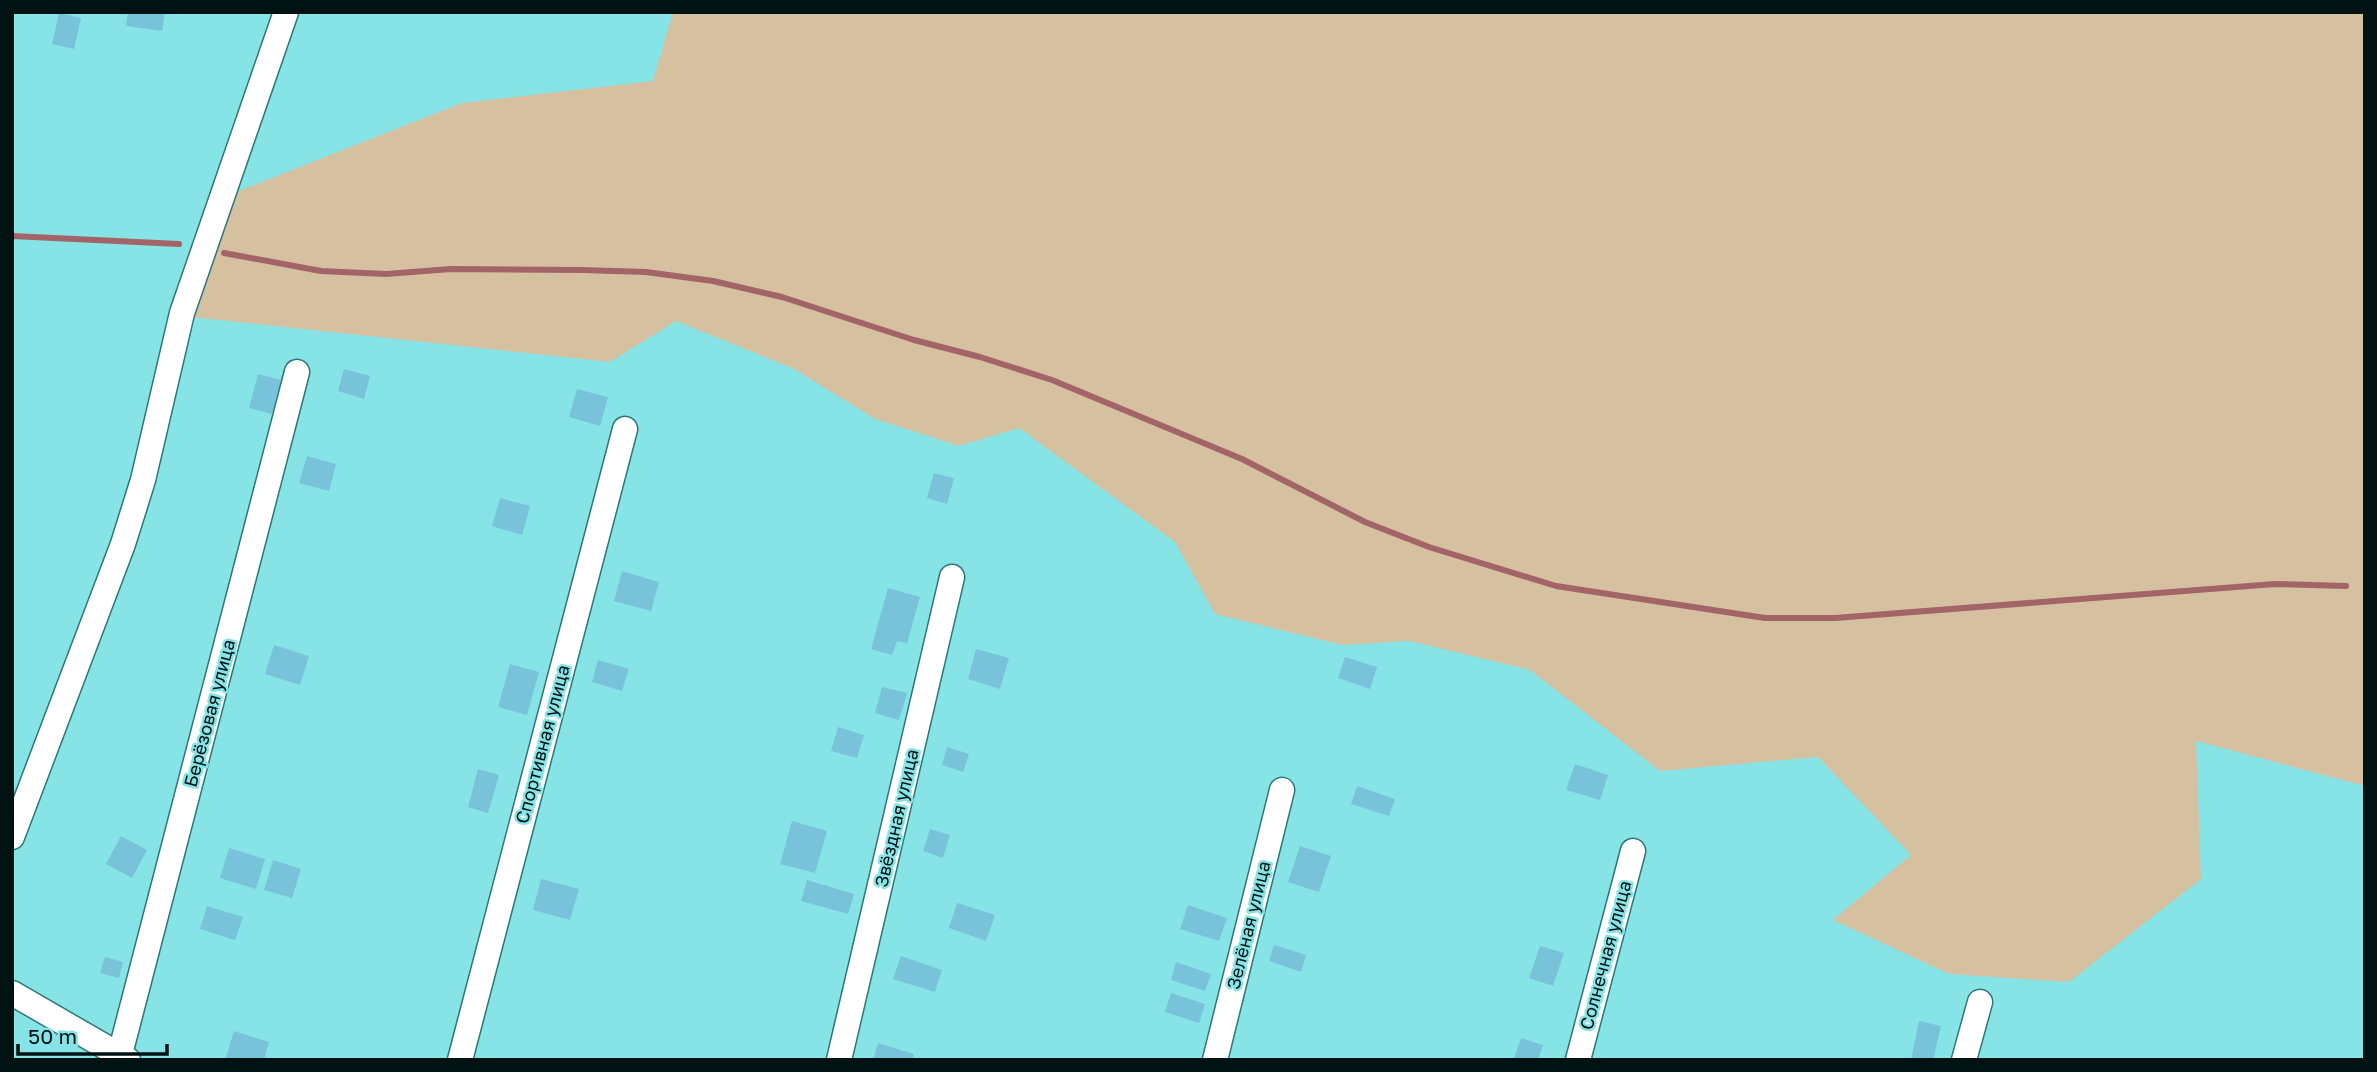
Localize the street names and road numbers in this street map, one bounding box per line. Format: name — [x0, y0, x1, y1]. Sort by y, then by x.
street label: Берёзовая улица — [179, 637, 239, 789]
street label: Спортивная улица — [510, 662, 574, 826]
street label: Звёздная улица — [869, 747, 923, 889]
street label: Зелёная улица — [1221, 859, 1275, 991]
street label: Солнечная улица — [1575, 878, 1635, 1032]

